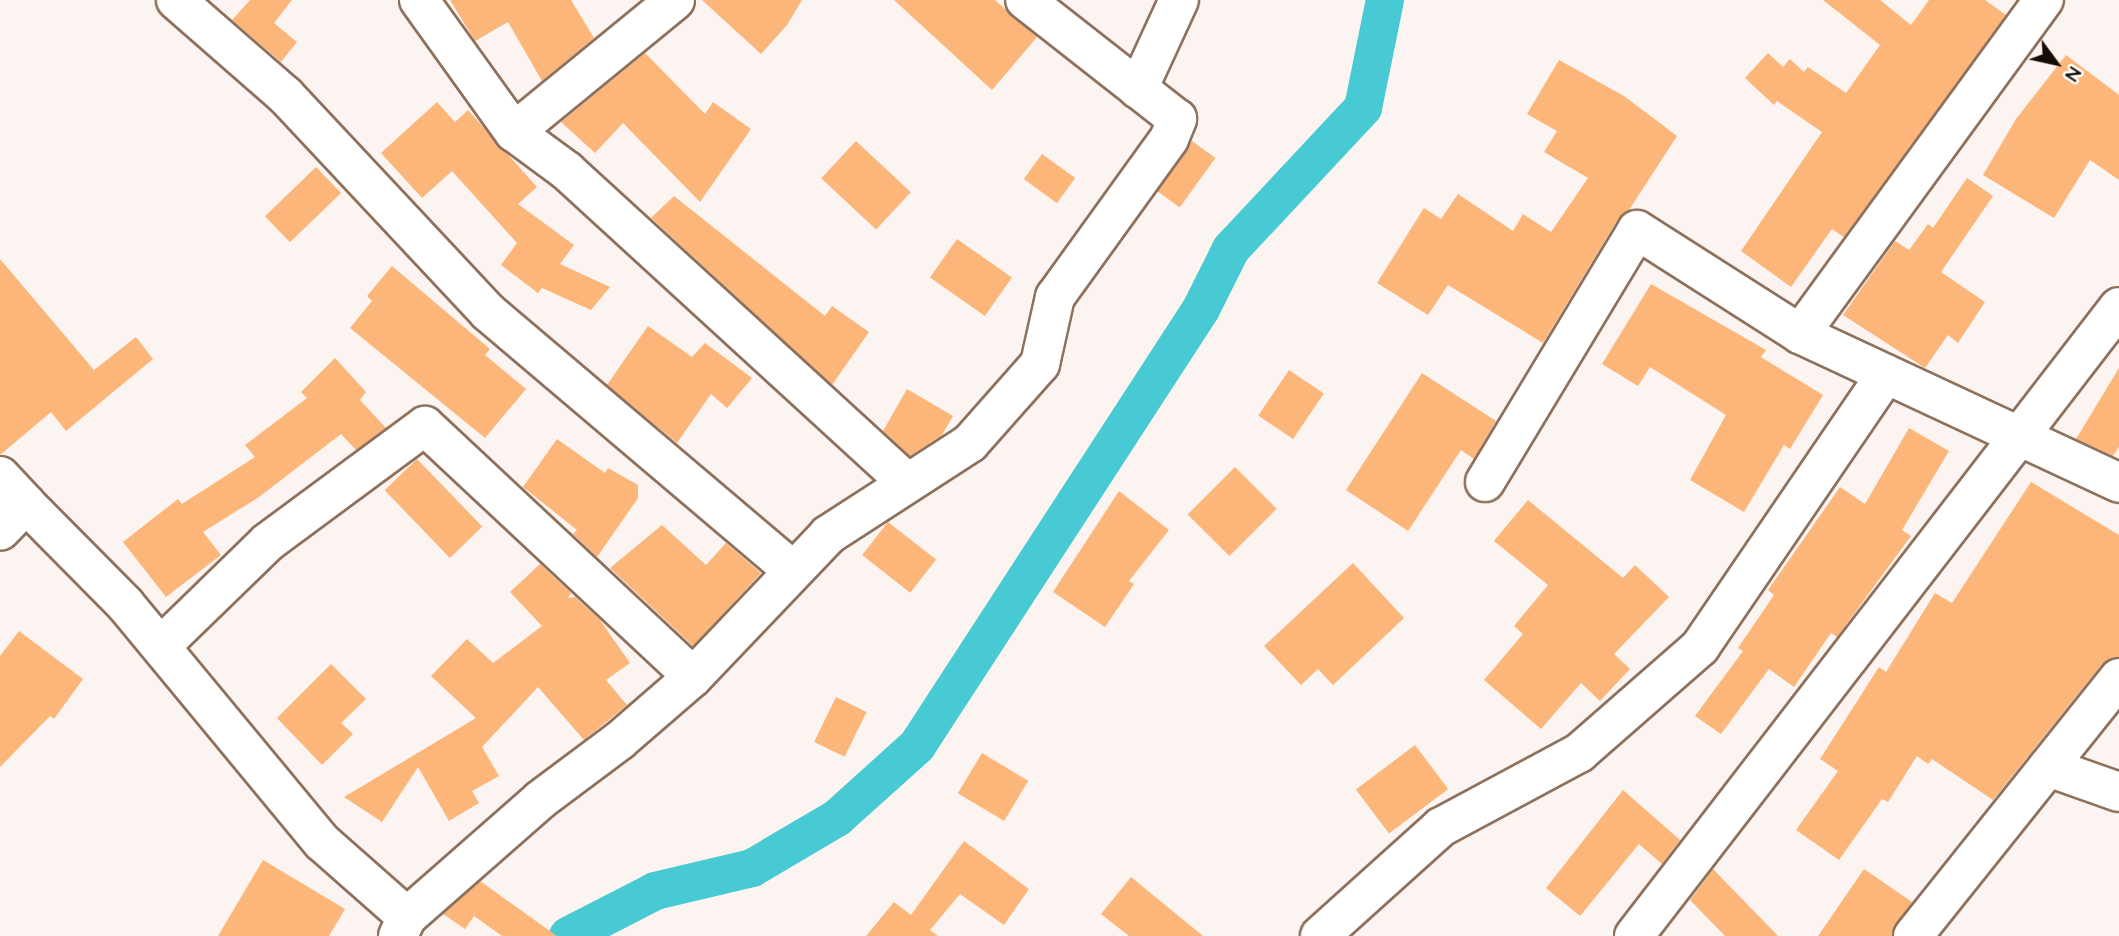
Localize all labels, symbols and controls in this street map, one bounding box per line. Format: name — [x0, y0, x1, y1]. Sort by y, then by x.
north arrow — [2021, 28, 2091, 98]
text: N — [2060, 62, 2087, 87]

